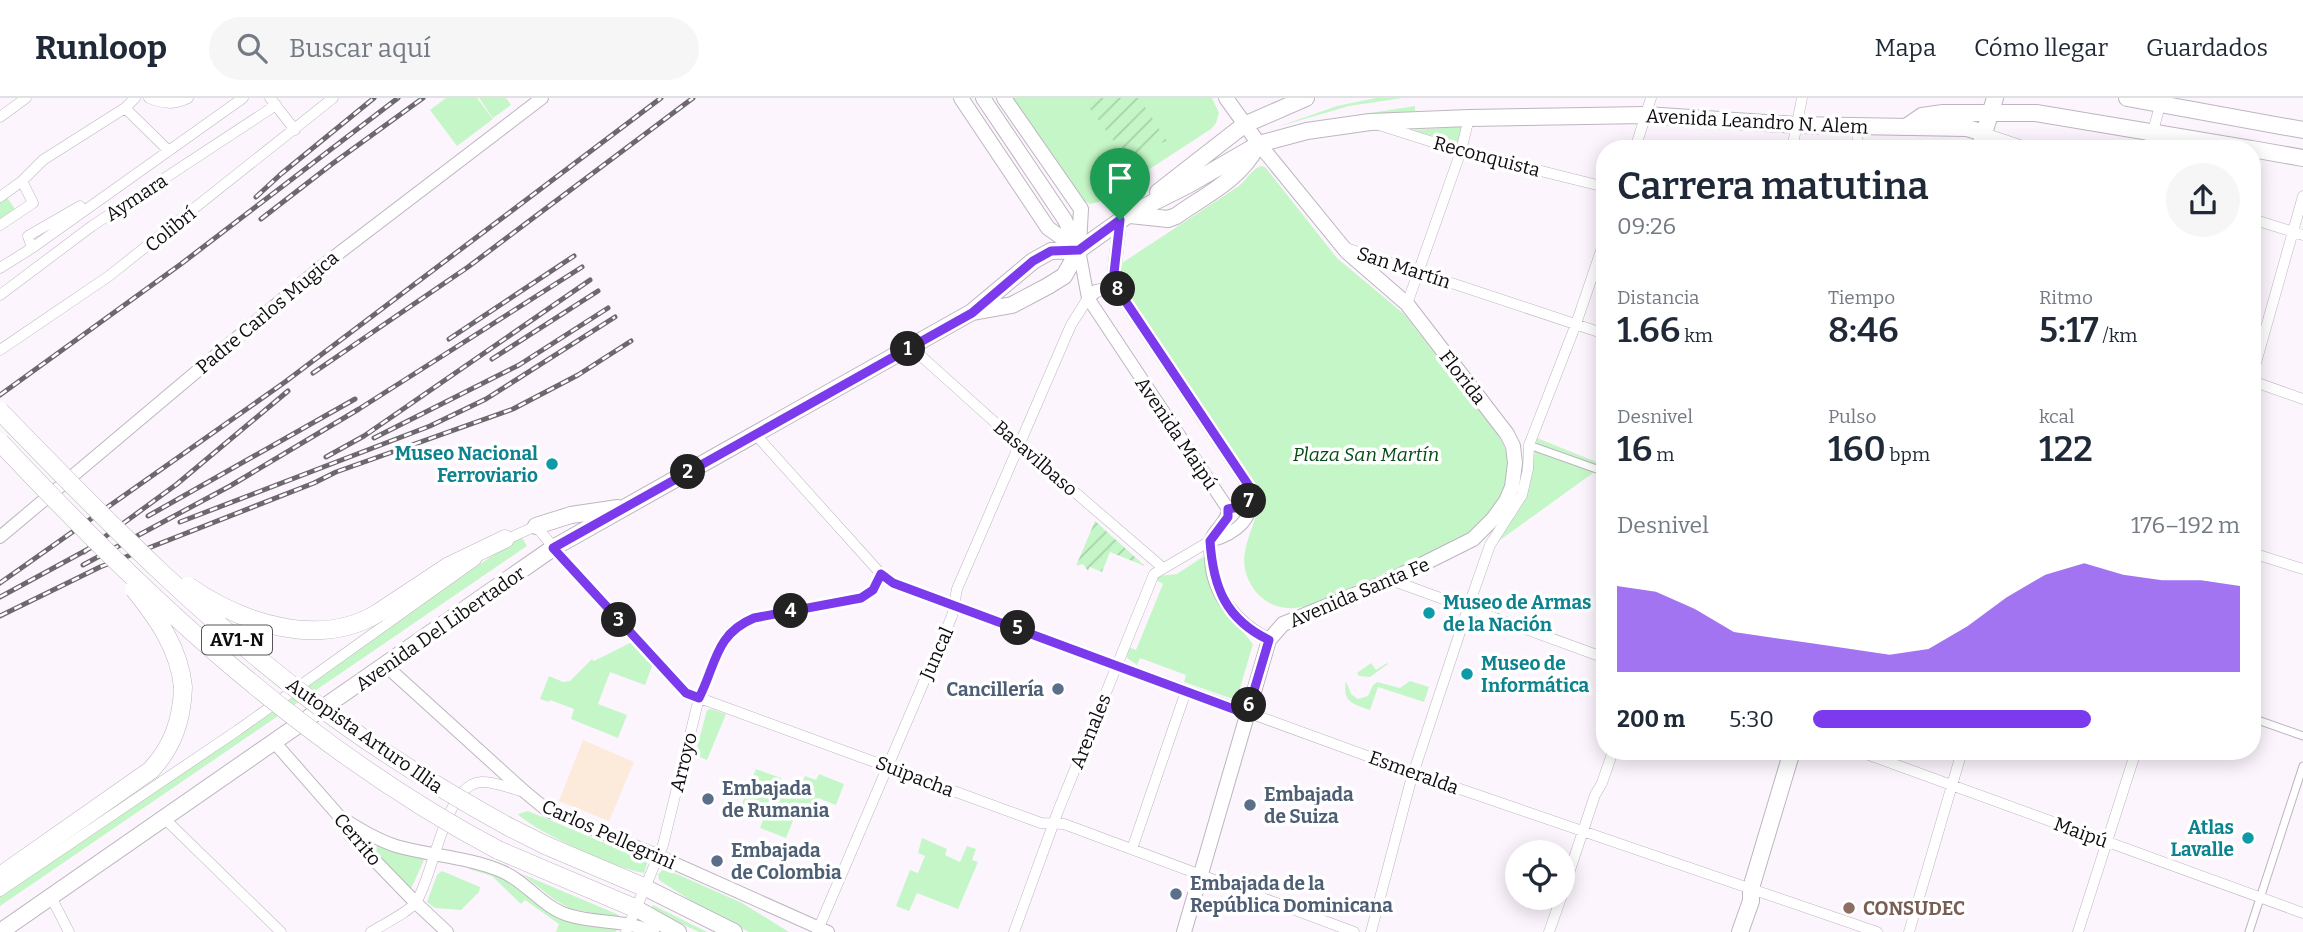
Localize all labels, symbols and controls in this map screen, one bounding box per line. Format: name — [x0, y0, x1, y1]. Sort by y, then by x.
search box — [209, 17, 699, 80]
text: Runloop — [35, 28, 167, 68]
icon: search — [233, 29, 271, 67]
text: Buscar aquí — [289, 33, 431, 64]
text: Mapa — [1875, 34, 1936, 62]
text: Cómo llegar — [1974, 34, 2108, 62]
text: Guardados — [2146, 34, 2268, 62]
street label: Avenida Leandro N. Alem — [1645, 104, 1869, 139]
street label: Reconquista — [1431, 131, 1543, 182]
pin — [1090, 148, 1150, 220]
icon: arrive — [1101, 159, 1139, 197]
text: Carrera matutina — [1617, 163, 1929, 209]
button: share — [2166, 163, 2240, 237]
street label: Aymara — [101, 169, 172, 226]
street label: Colibrí — [140, 202, 201, 257]
text: 09:26 — [1617, 212, 1676, 240]
street label: San Martín — [1354, 242, 1454, 293]
street label: Padre Carlos Mugica — [191, 246, 344, 379]
pin: 8 — [1100, 272, 1136, 306]
text: 8 — [1112, 277, 1123, 300]
text: Distancia — [1617, 286, 1699, 309]
text: Tiempo — [1828, 286, 1895, 309]
text: Ritmo — [2039, 286, 2093, 309]
text: 1.66 — [1617, 309, 1680, 351]
text: 8:46 — [1828, 309, 1899, 351]
text: 5:17 — [2039, 309, 2099, 351]
text: km — [1680, 324, 1713, 347]
text: /km — [2099, 324, 2137, 347]
pin: 1 — [890, 331, 926, 366]
text: 1 — [903, 337, 912, 360]
street label: Florida — [1434, 346, 1491, 409]
street label: Avenida Maipú — [1130, 372, 1223, 494]
text: Desnivel — [1617, 405, 1693, 428]
text: Pulso — [1828, 405, 1876, 428]
text: kcal — [2039, 405, 2074, 428]
street label: Basavilbaso — [989, 416, 1082, 501]
text: 16 — [1617, 428, 1652, 470]
text: 160 — [1828, 428, 1886, 470]
text: 122 — [2039, 428, 2093, 470]
place label: Museo Nacional Ferroviario — [395, 442, 538, 487]
park label: Plaza San Martín — [1293, 443, 1439, 466]
text: m — [1652, 443, 1674, 466]
text: bpm — [1886, 443, 1930, 466]
pin: 2 — [670, 454, 706, 490]
marker: Museo Nacional Ferroviario — [544, 456, 560, 472]
text: 2 — [682, 460, 693, 483]
pin: 7 — [1232, 484, 1266, 518]
text: 7 — [1243, 489, 1254, 512]
text: Desnivel — [1617, 511, 1709, 539]
text: 176–192 m — [2131, 511, 2240, 539]
street label: Avenida Santa Fe — [1286, 553, 1433, 632]
street label: Avenida Del Libertador — [351, 561, 530, 696]
place label: Museo de Armas de la Nación — [1443, 591, 1591, 636]
pin: 4 — [774, 594, 808, 628]
text: 4 — [785, 599, 796, 622]
pin: 3 — [602, 602, 636, 638]
marker: Museo de Armas de la Nación — [1421, 605, 1437, 621]
text: 3 — [613, 608, 624, 631]
pin: 5 — [1000, 610, 1036, 646]
text: 5 — [1012, 616, 1023, 639]
street label: Juncal — [914, 623, 958, 684]
road number: AV1-N — [202, 626, 272, 654]
place label: Museo de Informática — [1481, 652, 1590, 697]
marker: Museo de Informática — [1459, 666, 1475, 682]
street label: Autopista Arturo Illia — [282, 673, 448, 798]
place label: Cancillería — [946, 678, 1044, 701]
marker: Cancillería — [1050, 681, 1066, 697]
pin: 6 — [1232, 688, 1266, 722]
street label: Arenales — [1065, 690, 1116, 772]
text: 6 — [1243, 693, 1254, 716]
text: 200 m — [1617, 705, 1685, 733]
text: 5:30 — [1729, 705, 1774, 733]
street label: Arroyo — [665, 730, 702, 794]
street label: Esmeralda — [1366, 746, 1463, 800]
street label: Suipacha — [872, 751, 958, 802]
place label: Embajada de Rumania — [722, 777, 830, 822]
place label: Embajada de Suiza — [1264, 783, 1354, 828]
marker: Embajada de Rumania — [700, 791, 716, 807]
street label: Carlos Pellegrini — [538, 795, 680, 874]
marker: Embajada de Suiza — [1242, 797, 1258, 813]
street label: Cerrito — [329, 808, 386, 870]
street label: Maipú — [2051, 812, 2111, 853]
place label: Atlas Lavalle — [2171, 816, 2234, 861]
marker: Atlas Lavalle — [2240, 830, 2256, 846]
place label: Embajada de Colombia — [731, 839, 842, 884]
map controls — [1505, 840, 1575, 910]
button: locate — [1505, 840, 1575, 910]
marker: Embajada de Colombia — [709, 853, 725, 869]
place label: Embajada de la República Dominicana — [1190, 872, 1393, 917]
marker: Embajada de la República Dominicana — [1168, 886, 1184, 902]
place label: CONSUDEC — [1863, 897, 1965, 920]
marker: CONSUDEC — [1841, 900, 1857, 916]

